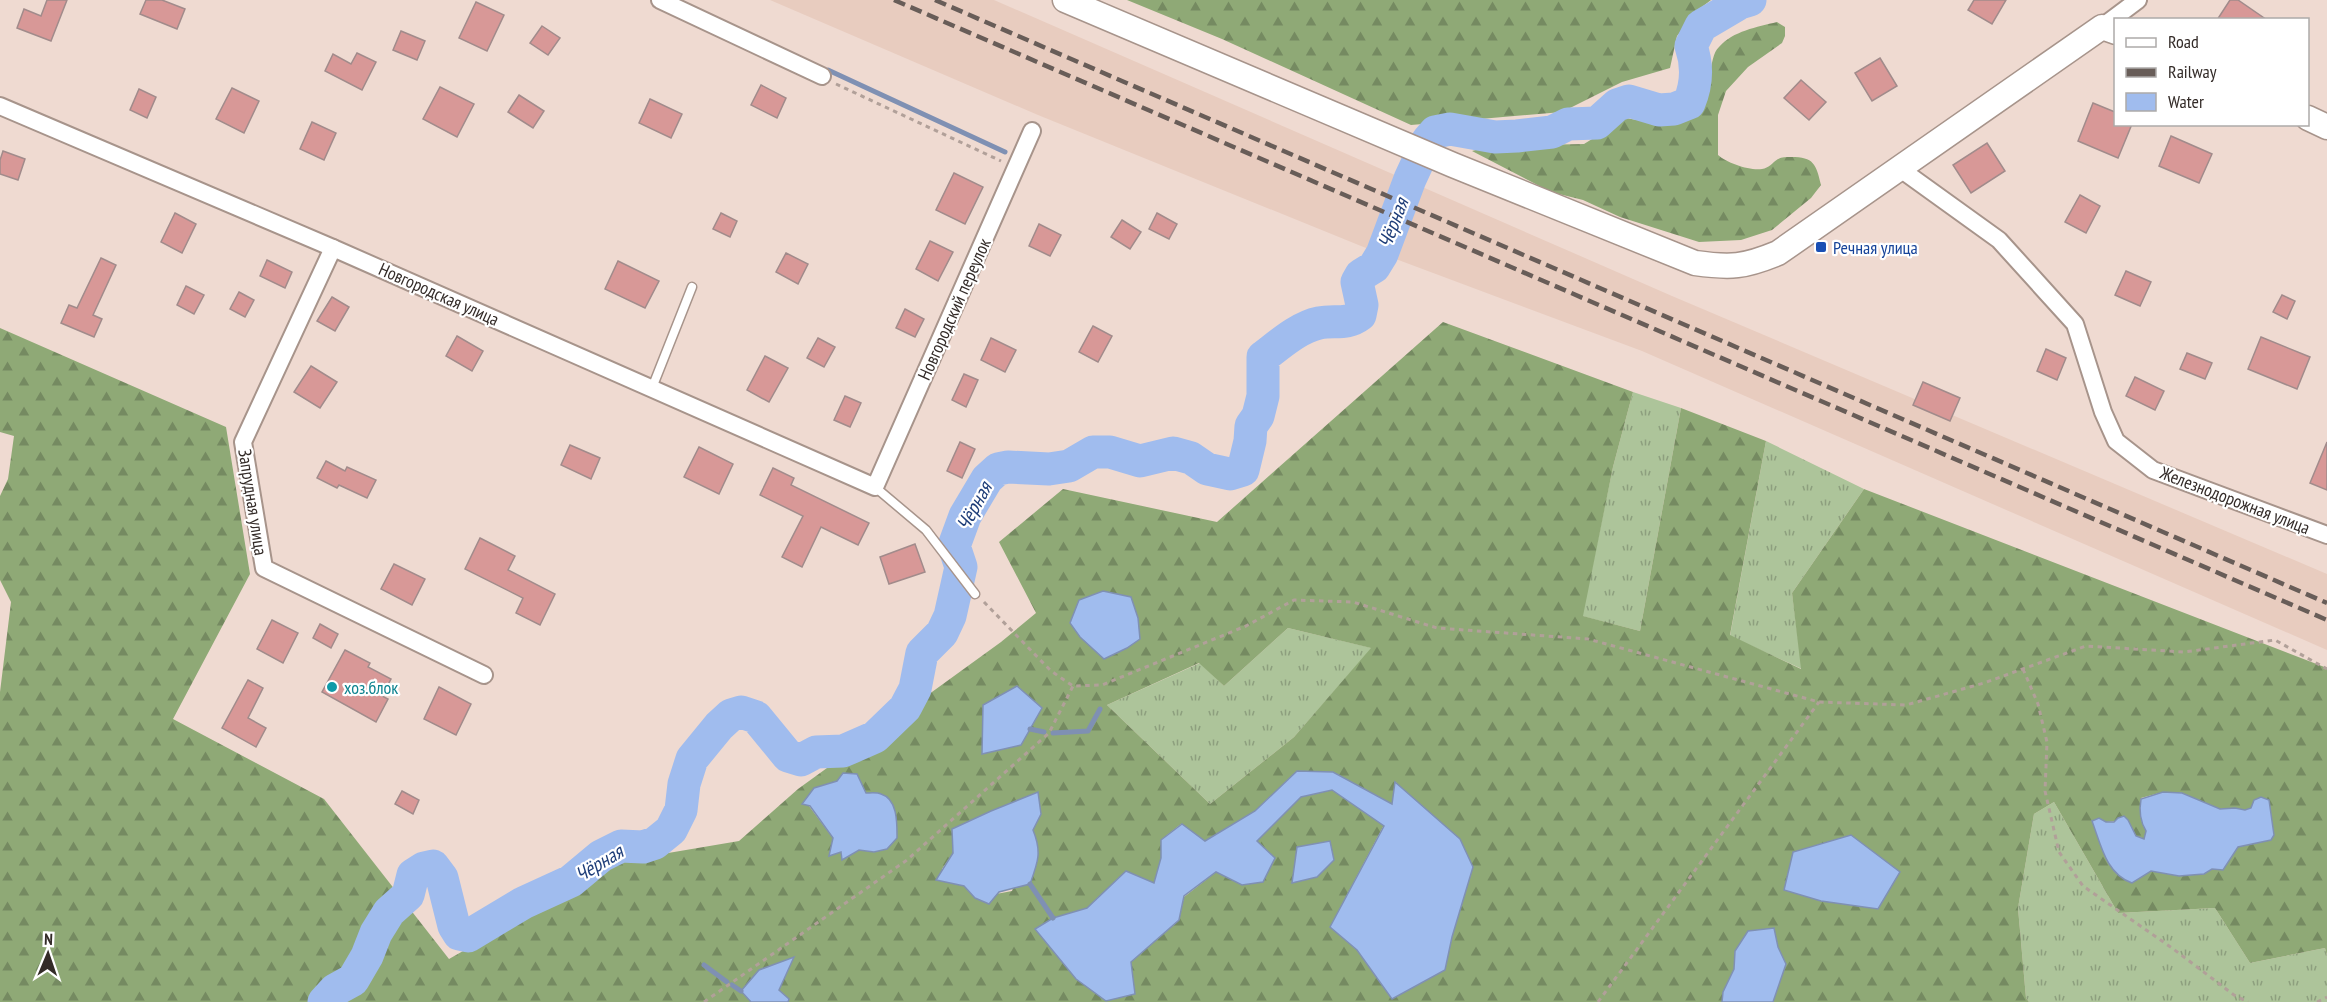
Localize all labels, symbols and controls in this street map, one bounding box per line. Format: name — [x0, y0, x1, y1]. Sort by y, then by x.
legend — [2114, 18, 2309, 126]
text: Road — [2168, 30, 2199, 53]
text: Railway — [2168, 60, 2217, 83]
text: Water — [2168, 90, 2204, 113]
water label: Чёрная — [1372, 192, 1415, 252]
street label: Новгородский переулок — [912, 234, 996, 383]
place label: Речная улица — [1833, 236, 1918, 259]
marker: Речная улица — [1814, 240, 1828, 254]
street label: Новгородская улица — [375, 257, 503, 331]
street label: Запрудная улица — [233, 447, 273, 557]
street label: Железнодорожная улица — [2156, 460, 2313, 539]
water label: Чёрная — [950, 475, 999, 535]
place label: хоз.блок — [344, 676, 398, 699]
marker: хоз.блок — [325, 680, 339, 694]
water label: Чёрная — [570, 838, 630, 887]
north arrow — [18, 924, 78, 984]
text: N — [44, 929, 53, 949]

